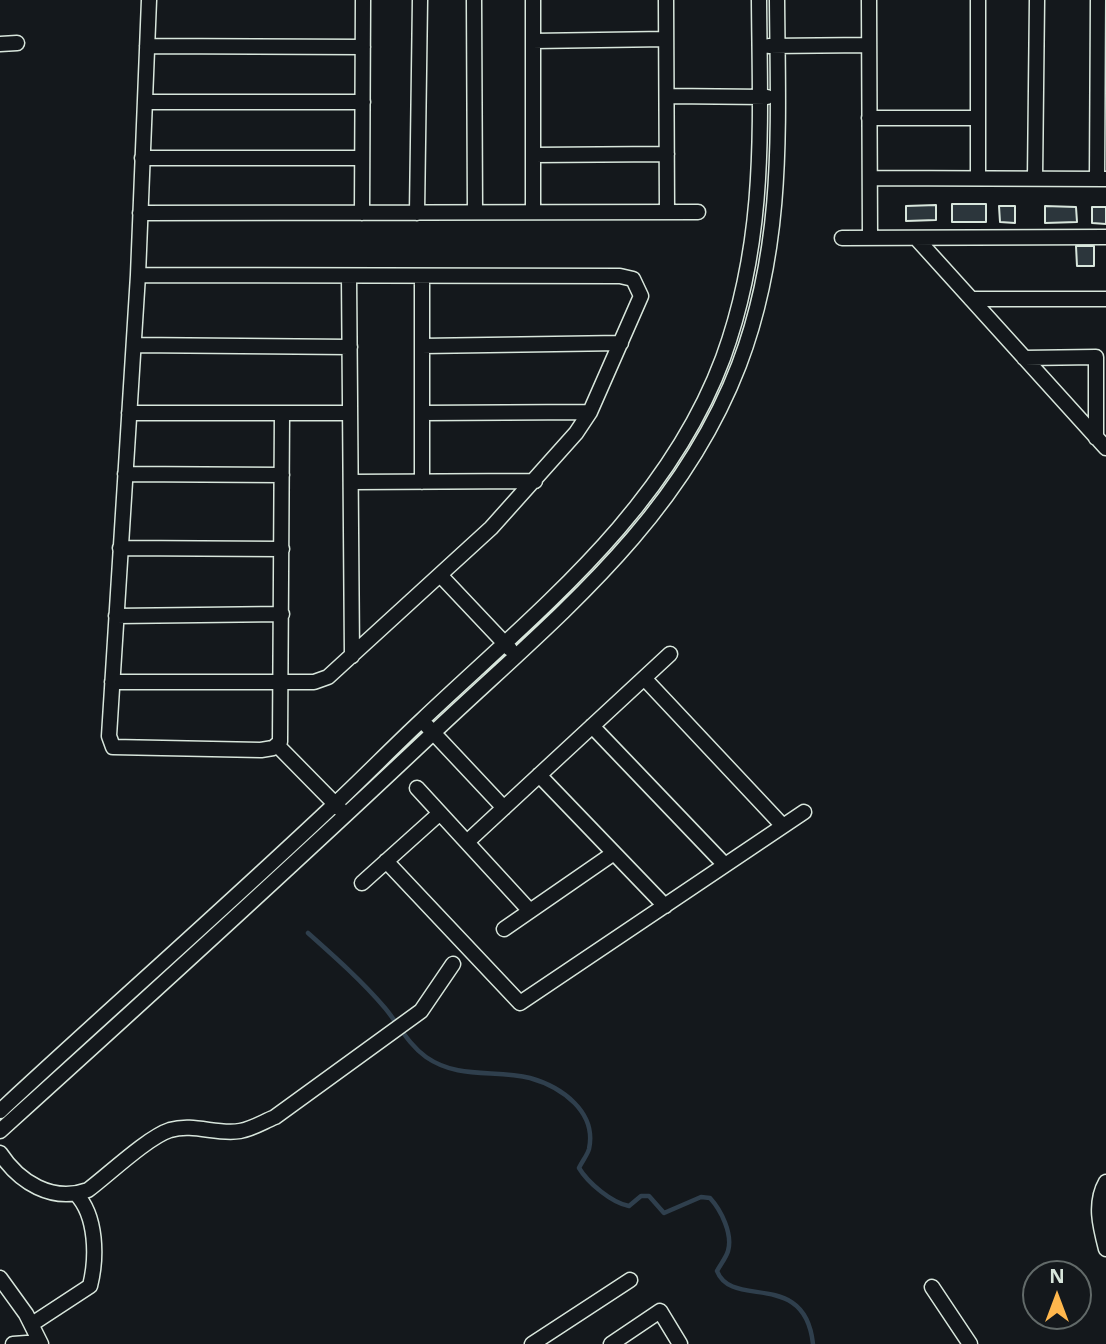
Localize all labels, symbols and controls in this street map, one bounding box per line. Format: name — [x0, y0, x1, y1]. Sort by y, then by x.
north arrow — [1022, 1260, 1092, 1330]
text: N — [1049, 1263, 1065, 1289]

